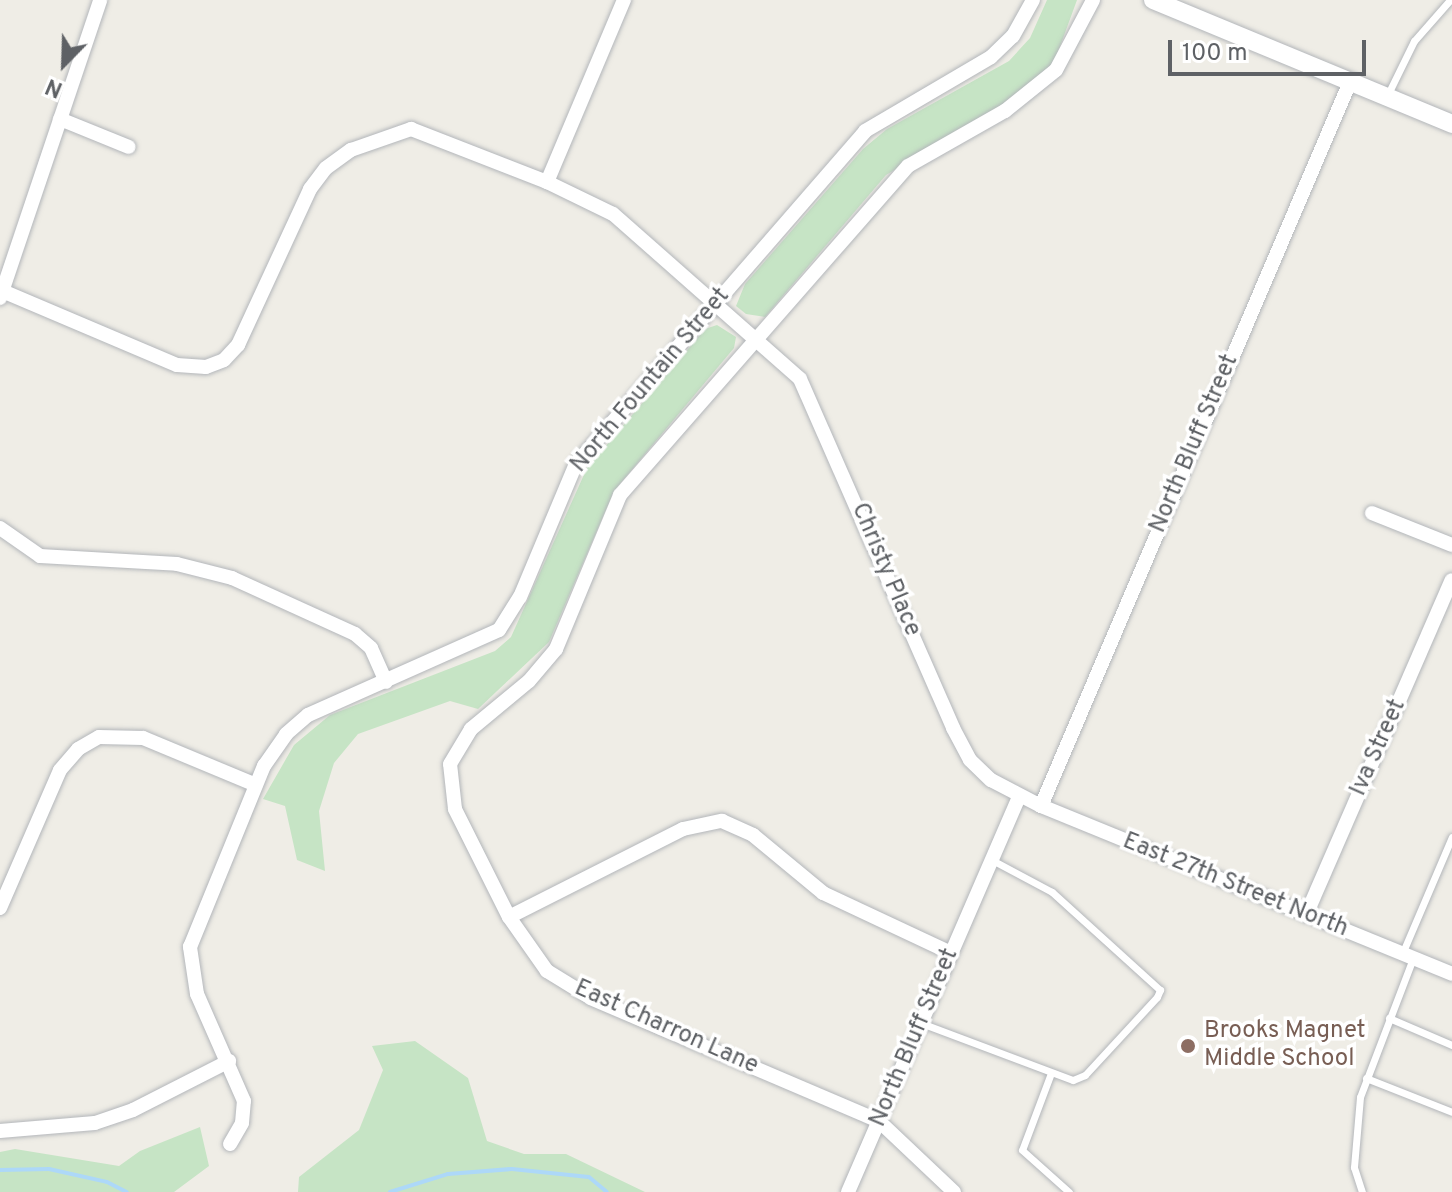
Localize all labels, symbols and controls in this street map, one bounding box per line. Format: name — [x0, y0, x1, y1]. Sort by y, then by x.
north arrow — [24, 24, 104, 104]
scale bar — [1172, 24, 1370, 74]
text: 100 m — [1182, 39, 1248, 69]
text: N — [42, 71, 67, 102]
street label: North Fountain Street — [565, 283, 737, 479]
street label: North Bluff Street — [1144, 350, 1246, 538]
street label: Christy Place — [844, 499, 926, 641]
street label: Iva Street — [1345, 695, 1413, 801]
street label: East 27th Street North — [1118, 828, 1352, 944]
street label: North Bluff Street — [864, 944, 966, 1132]
street label: East Charron Lane — [570, 975, 762, 1081]
place label: Brooks Magnet Middle School — [1204, 1018, 1366, 1074]
marker: Brooks Magnet Middle School — [1179, 1037, 1197, 1055]

